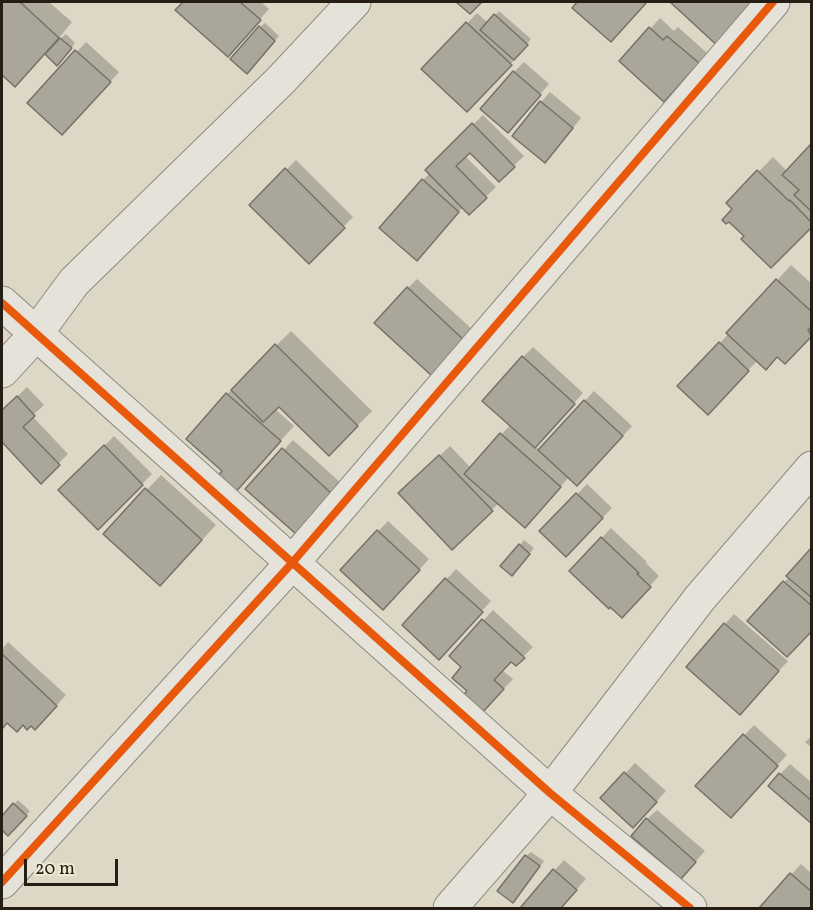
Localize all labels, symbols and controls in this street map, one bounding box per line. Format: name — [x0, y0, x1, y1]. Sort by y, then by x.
scale bar — [27, 847, 122, 885]
text: 20 m — [35, 857, 75, 882]

